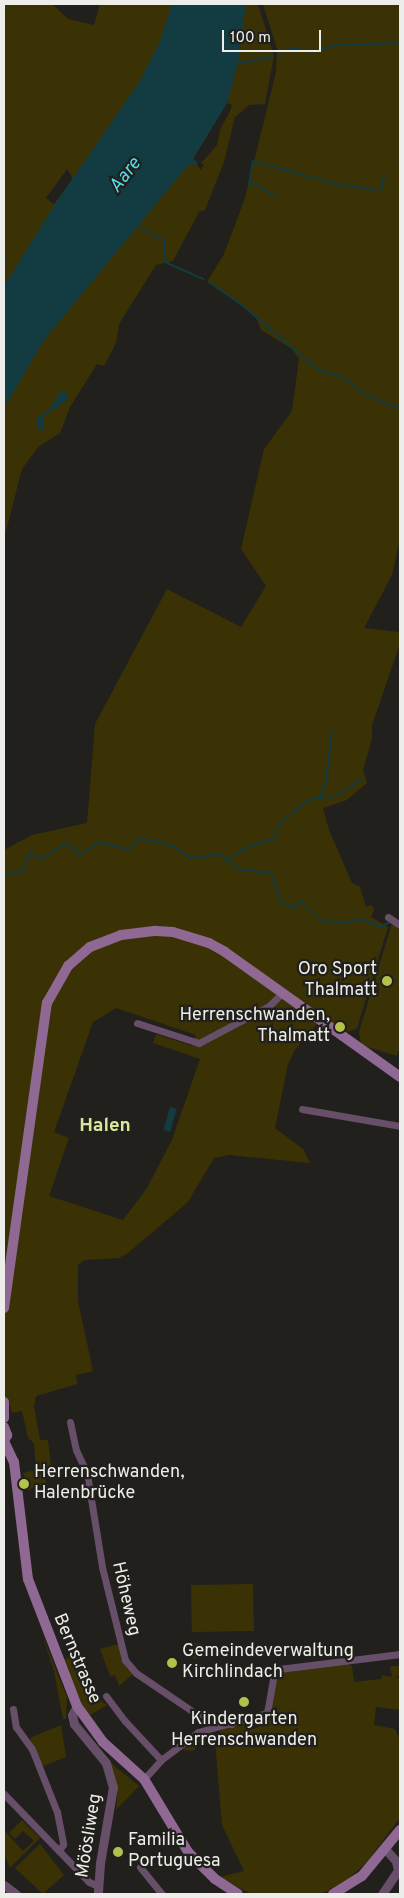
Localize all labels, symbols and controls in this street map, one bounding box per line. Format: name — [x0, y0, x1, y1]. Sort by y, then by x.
scale bar — [224, 20, 323, 52]
text: 100 m — [230, 29, 271, 48]
water label: Aare — [105, 154, 147, 198]
place label: Oro Sport Thalmatt — [298, 960, 377, 1002]
marker: Oro Sport Thalmatt — [381, 975, 393, 987]
place label: Herrenschwanden, Thalmatt — [179, 1006, 330, 1048]
marker: Herrenschwanden, Thalmatt — [334, 1021, 346, 1033]
district label: Halen — [79, 1116, 131, 1138]
place label: Herrenschwanden, Halenbrücke — [34, 1463, 185, 1506]
marker: Herrenschwanden, Halenbrücke — [18, 1478, 30, 1490]
street label: Höheweg — [106, 1560, 144, 1638]
street label: Bernstrasse — [47, 1611, 105, 1707]
place label: Gemeindeverwaltung Kirchlindach — [182, 1642, 354, 1685]
marker: Gemeindeverwaltung Kirchlindach — [166, 1657, 178, 1669]
marker: Kindergarten Herrenschwanden — [238, 1696, 250, 1708]
place label: Kindergarten Herrenschwanden — [171, 1710, 317, 1752]
street label: Möösliweg — [73, 1792, 107, 1880]
place label: Familia Portuguesa — [128, 1831, 220, 1874]
marker: Familia Portuguesa — [112, 1846, 124, 1858]

